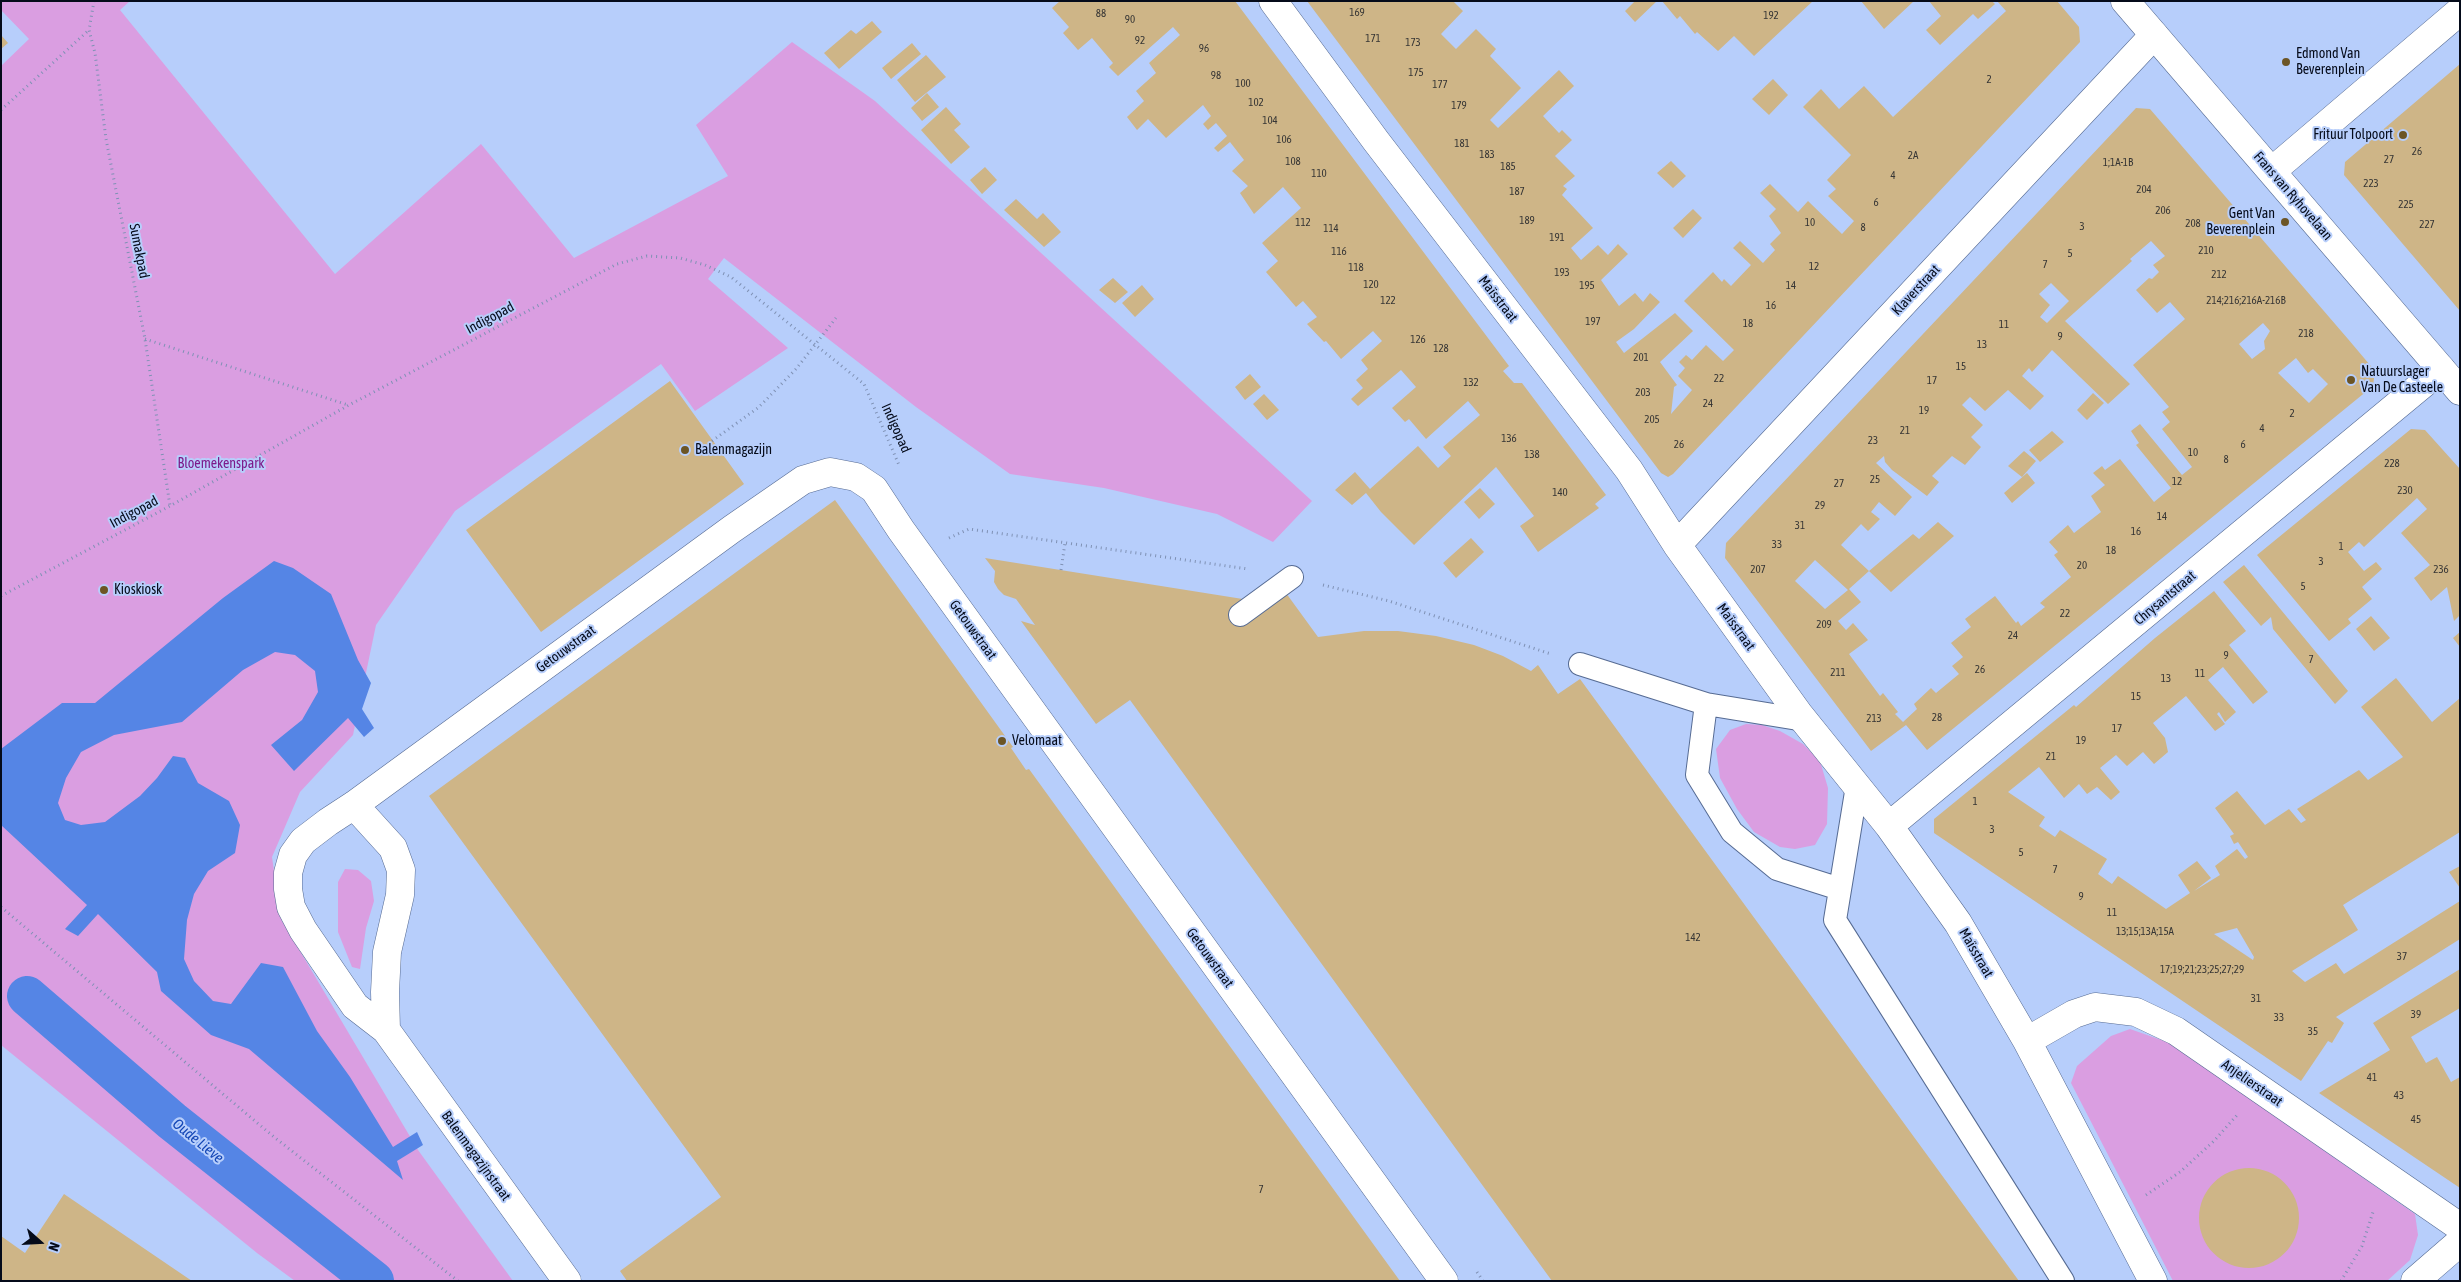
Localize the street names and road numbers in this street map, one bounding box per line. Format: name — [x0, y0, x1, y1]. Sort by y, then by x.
street label: Frans van Ryhovelaan — [2250, 148, 2336, 244]
street label: Sumakpad — [125, 222, 153, 280]
street label: Klaverstraat — [1888, 261, 1944, 319]
street label: Maïsstraat — [1475, 273, 1521, 325]
street label: Indigopad — [463, 298, 517, 338]
street label: Indigopad — [878, 401, 914, 455]
street label: Indigopad — [107, 492, 161, 532]
street label: Chrysantstraat — [2131, 567, 2199, 629]
street label: Getouwstraat — [946, 597, 1000, 663]
street label: Maïsstraat — [1713, 600, 1759, 654]
street label: Getouwstraat — [533, 622, 599, 676]
street label: Getouwstraat — [1183, 925, 1237, 991]
street label: Maïsstraat — [1955, 925, 1997, 981]
street label: Anjelierstraat — [2218, 1056, 2286, 1110]
street label: Balenmagazijnstraat — [438, 1108, 514, 1204]

